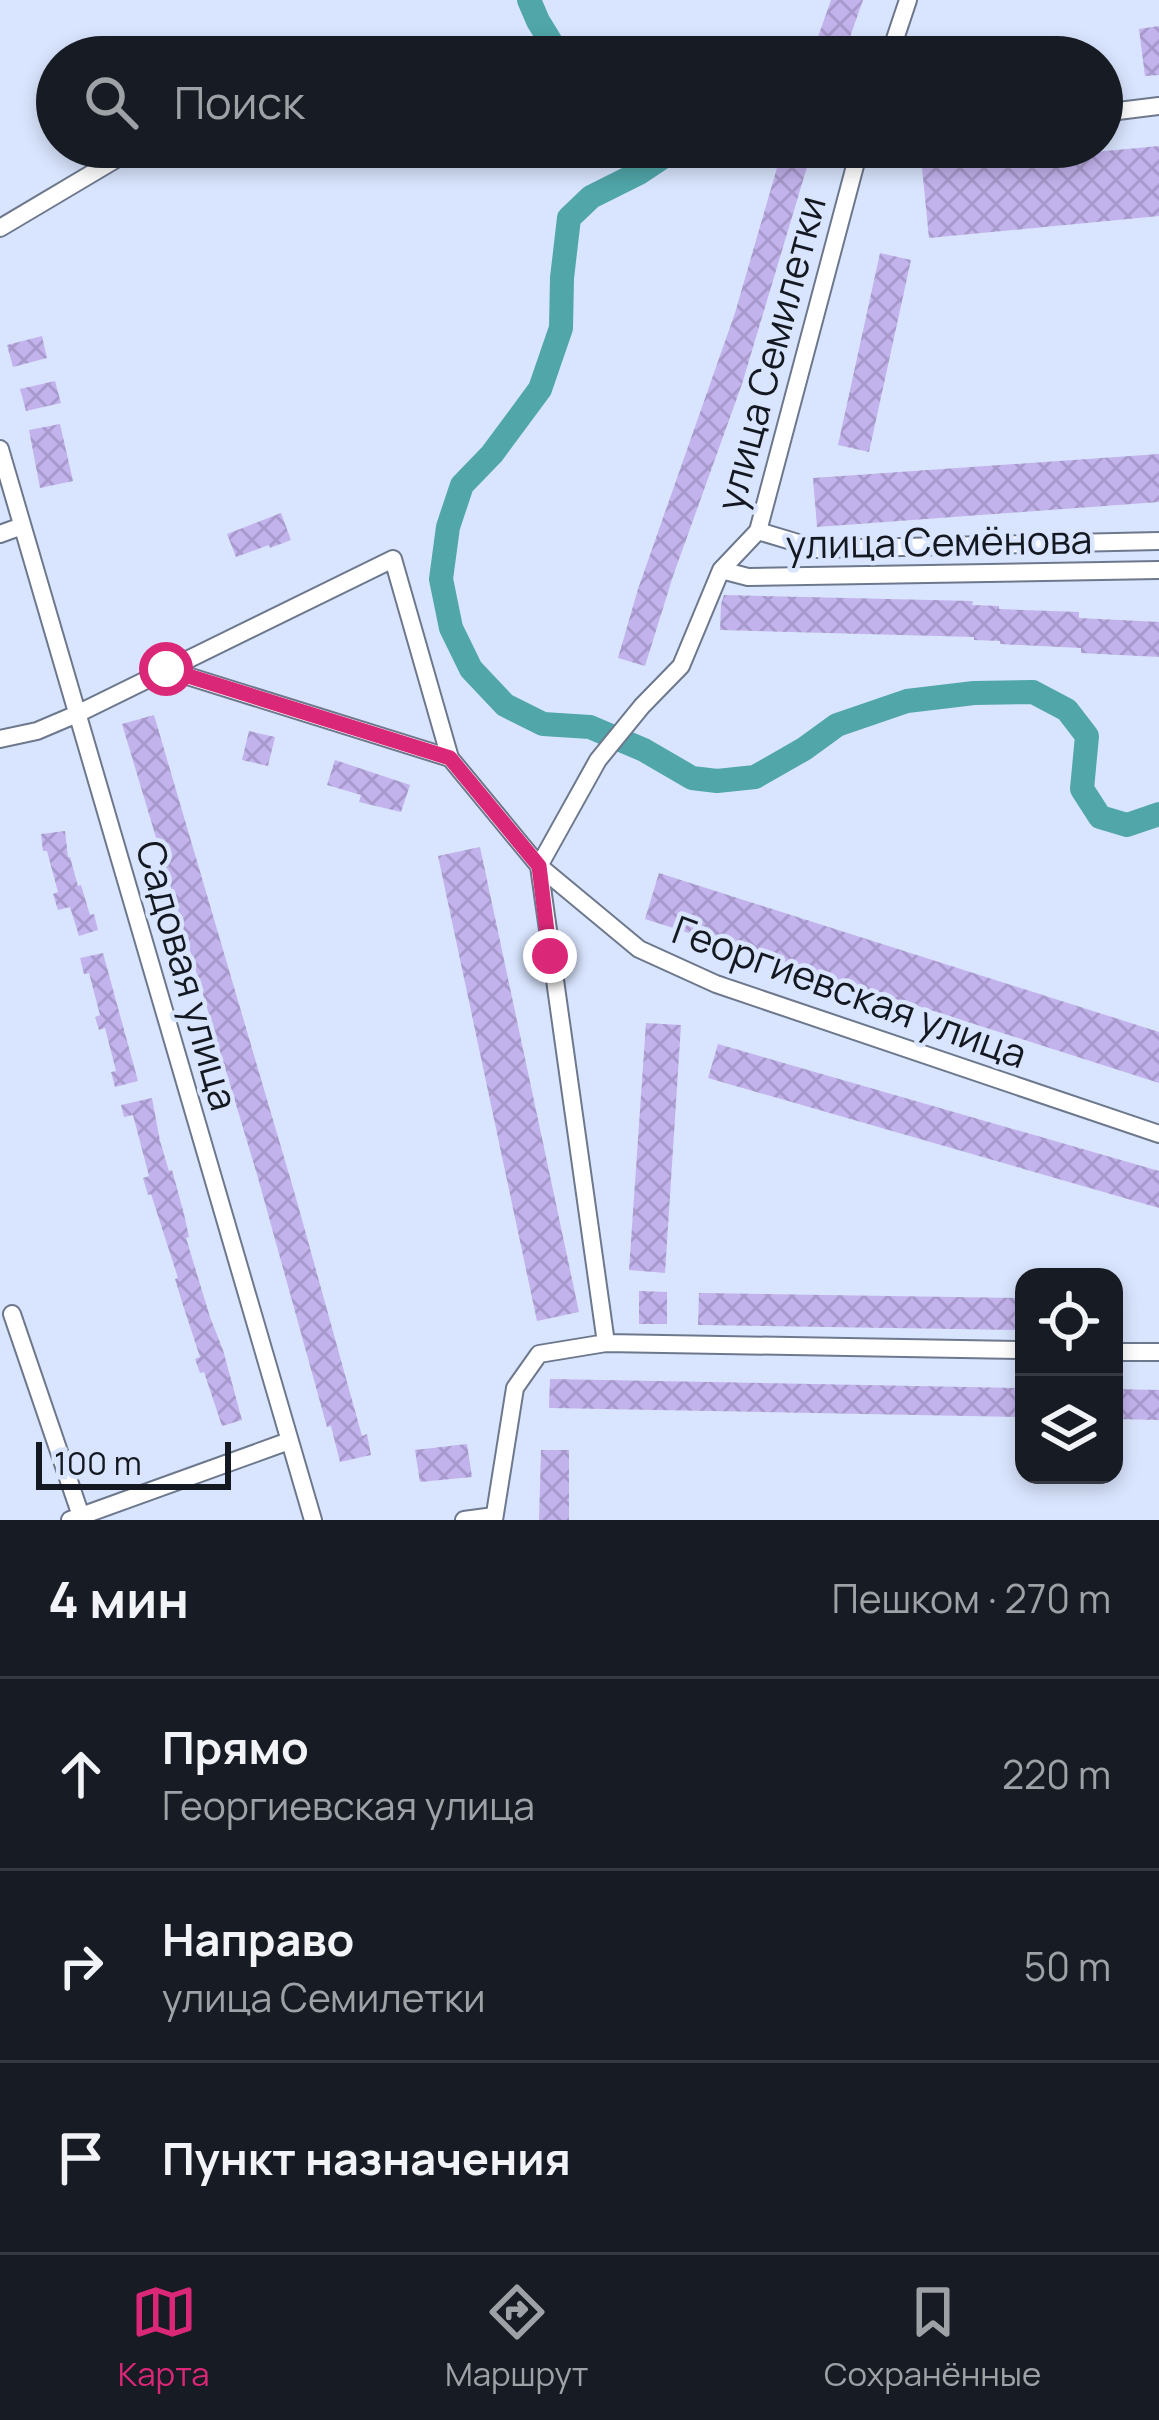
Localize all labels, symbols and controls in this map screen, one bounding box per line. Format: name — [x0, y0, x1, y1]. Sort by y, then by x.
search box — [36, 36, 1123, 168]
icon: search — [78, 69, 144, 135]
text: Поиск — [174, 71, 305, 133]
street label: улица Семилетки — [702, 190, 838, 516]
street label: улица Семёнова — [785, 511, 1093, 571]
route start — [139, 642, 193, 696]
street label: Садовая улица — [124, 834, 252, 1116]
street label: Георгиевская улица — [665, 902, 1035, 1080]
route end — [523, 929, 577, 983]
map controls — [1015, 1268, 1123, 1484]
button: locate — [1015, 1268, 1123, 1376]
button: layers — [1015, 1376, 1123, 1484]
scale bar — [36, 1436, 231, 1489]
text: 100 m — [54, 1440, 142, 1485]
text: 4 мин — [48, 1564, 189, 1633]
text: Пешком · 270 m — [832, 1571, 1111, 1625]
text: Прямо — [162, 1716, 309, 1778]
icon: ahead — [48, 1741, 114, 1807]
text: 220 m — [1002, 1747, 1111, 1801]
text: Георгиевская улица — [162, 1778, 535, 1832]
text: Направо — [162, 1908, 354, 1970]
icon: right — [48, 1933, 114, 1999]
text: 50 m — [1024, 1939, 1111, 1993]
text: улица Семилетки — [162, 1970, 486, 2024]
icon: arrive — [48, 2125, 114, 2191]
text: Пункт назначения — [162, 2127, 571, 2189]
tab: Карта — [118, 2279, 210, 2396]
tab: Маршрут — [445, 2279, 589, 2396]
tab: Сохранённые — [824, 2279, 1041, 2396]

